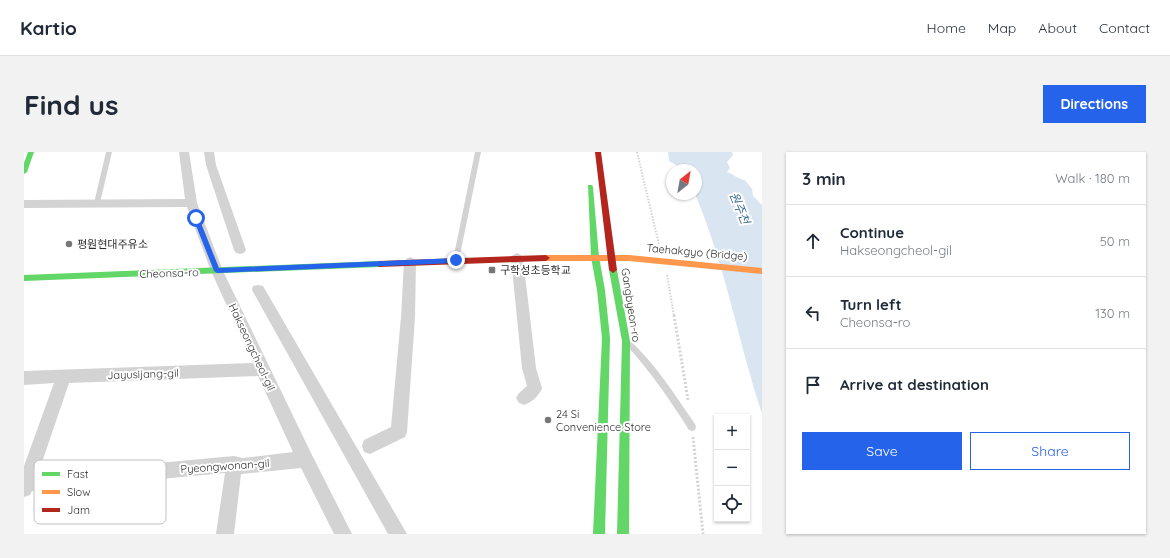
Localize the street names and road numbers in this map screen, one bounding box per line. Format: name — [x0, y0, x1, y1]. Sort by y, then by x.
street label: Taehakgyo (Bridge) — [646, 241, 748, 263]
street label: Cheonsa-ro — [139, 265, 199, 281]
street label: Gangbyeon-ro — [618, 267, 644, 343]
street label: Hakseongcheol-gil — [226, 301, 278, 393]
street label: Jayusijang-gil — [107, 366, 179, 382]
street label: Pyeongwonan-gil — [180, 456, 270, 476]

